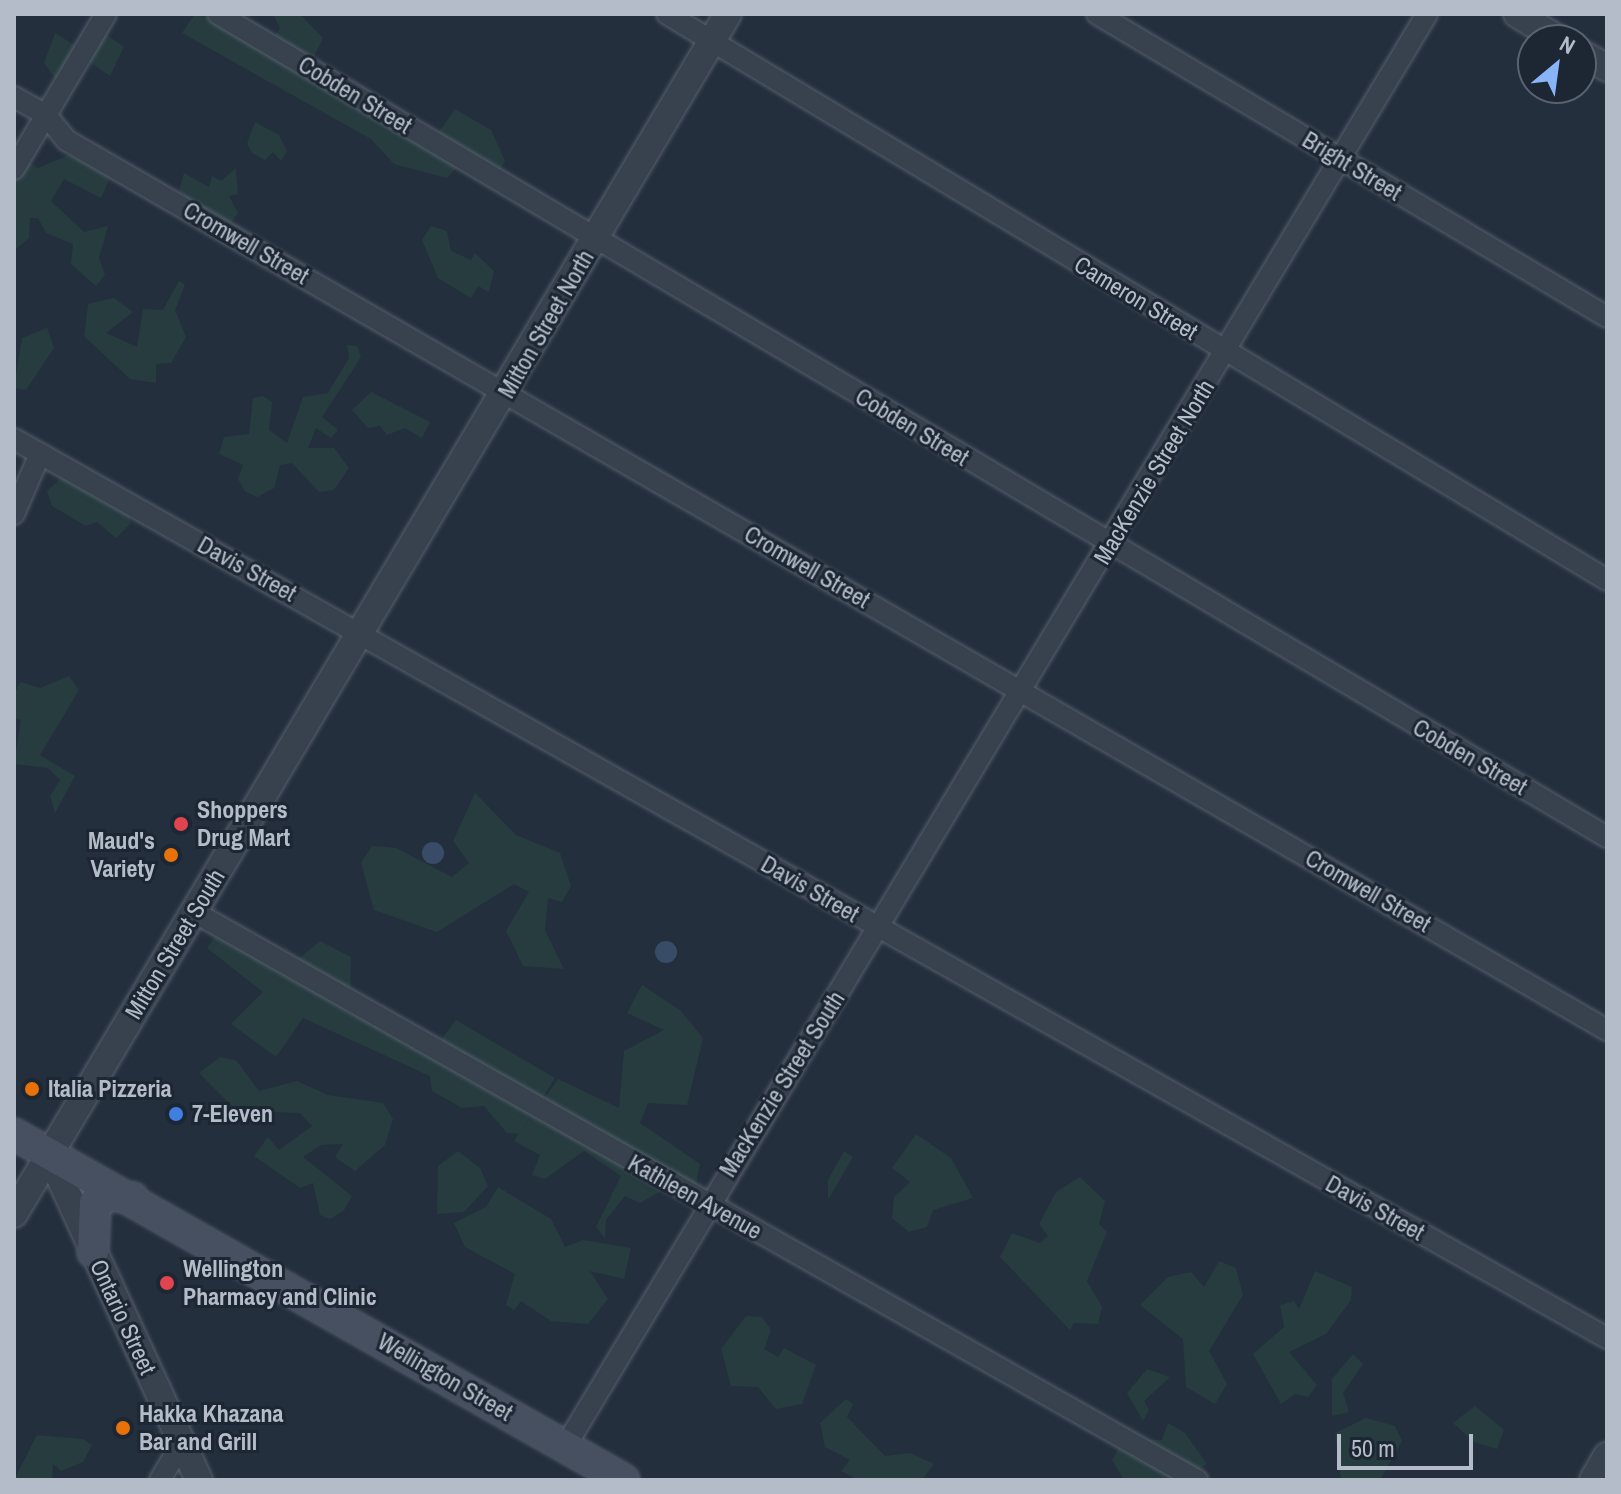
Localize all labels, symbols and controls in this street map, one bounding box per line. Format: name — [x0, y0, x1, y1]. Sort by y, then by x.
north arrow — [1517, 24, 1597, 104]
text: N — [1555, 28, 1581, 61]
street label: Cobden Street — [293, 50, 417, 140]
street label: Bright Street — [1297, 125, 1407, 207]
street label: Cromwell Street — [178, 196, 314, 290]
street label: Mitton Street North — [492, 245, 600, 403]
street label: Cameron Street — [1069, 250, 1203, 346]
street label: MacKenzie Street North — [1088, 375, 1220, 569]
street label: Cobden Street — [850, 382, 974, 472]
street label: Cromwell Street — [739, 520, 875, 614]
street label: Davis Street — [193, 530, 301, 608]
street label: Cobden Street — [1408, 713, 1532, 801]
place label: Shoppers Drug Mart — [197, 796, 290, 852]
marker: Shoppers Drug Mart — [172, 815, 190, 833]
place label: Maud's Variety — [88, 827, 155, 883]
street label: Cromwell Street — [1300, 844, 1436, 938]
marker: Maud's Variety — [162, 846, 180, 864]
street label: Davis Street — [756, 849, 864, 929]
street label: Mitton Street South — [119, 864, 231, 1024]
street label: MacKenzie Street South — [713, 986, 851, 1182]
place label: Italia Pizzeria — [48, 1075, 172, 1103]
marker: Italia Pizzeria — [23, 1080, 41, 1098]
place label: 7-Eleven — [192, 1100, 273, 1128]
marker: 7-Eleven — [167, 1105, 185, 1123]
street label: Kathleen Avenue — [623, 1148, 767, 1246]
street label: Davis Street — [1321, 1169, 1429, 1247]
street label: Ontario Street — [84, 1255, 162, 1379]
place label: Wellington Pharmacy and Clinic — [183, 1255, 377, 1311]
marker: Wellington Pharmacy and Clinic — [158, 1274, 176, 1292]
street label: Wellington Street — [373, 1327, 517, 1427]
place label: Hakka Khazana Bar and Grill — [139, 1400, 283, 1456]
scale bar — [1341, 1418, 1477, 1468]
marker: Hakka Khazana Bar and Grill — [114, 1419, 132, 1437]
text: 50 m — [1351, 1432, 1395, 1464]

